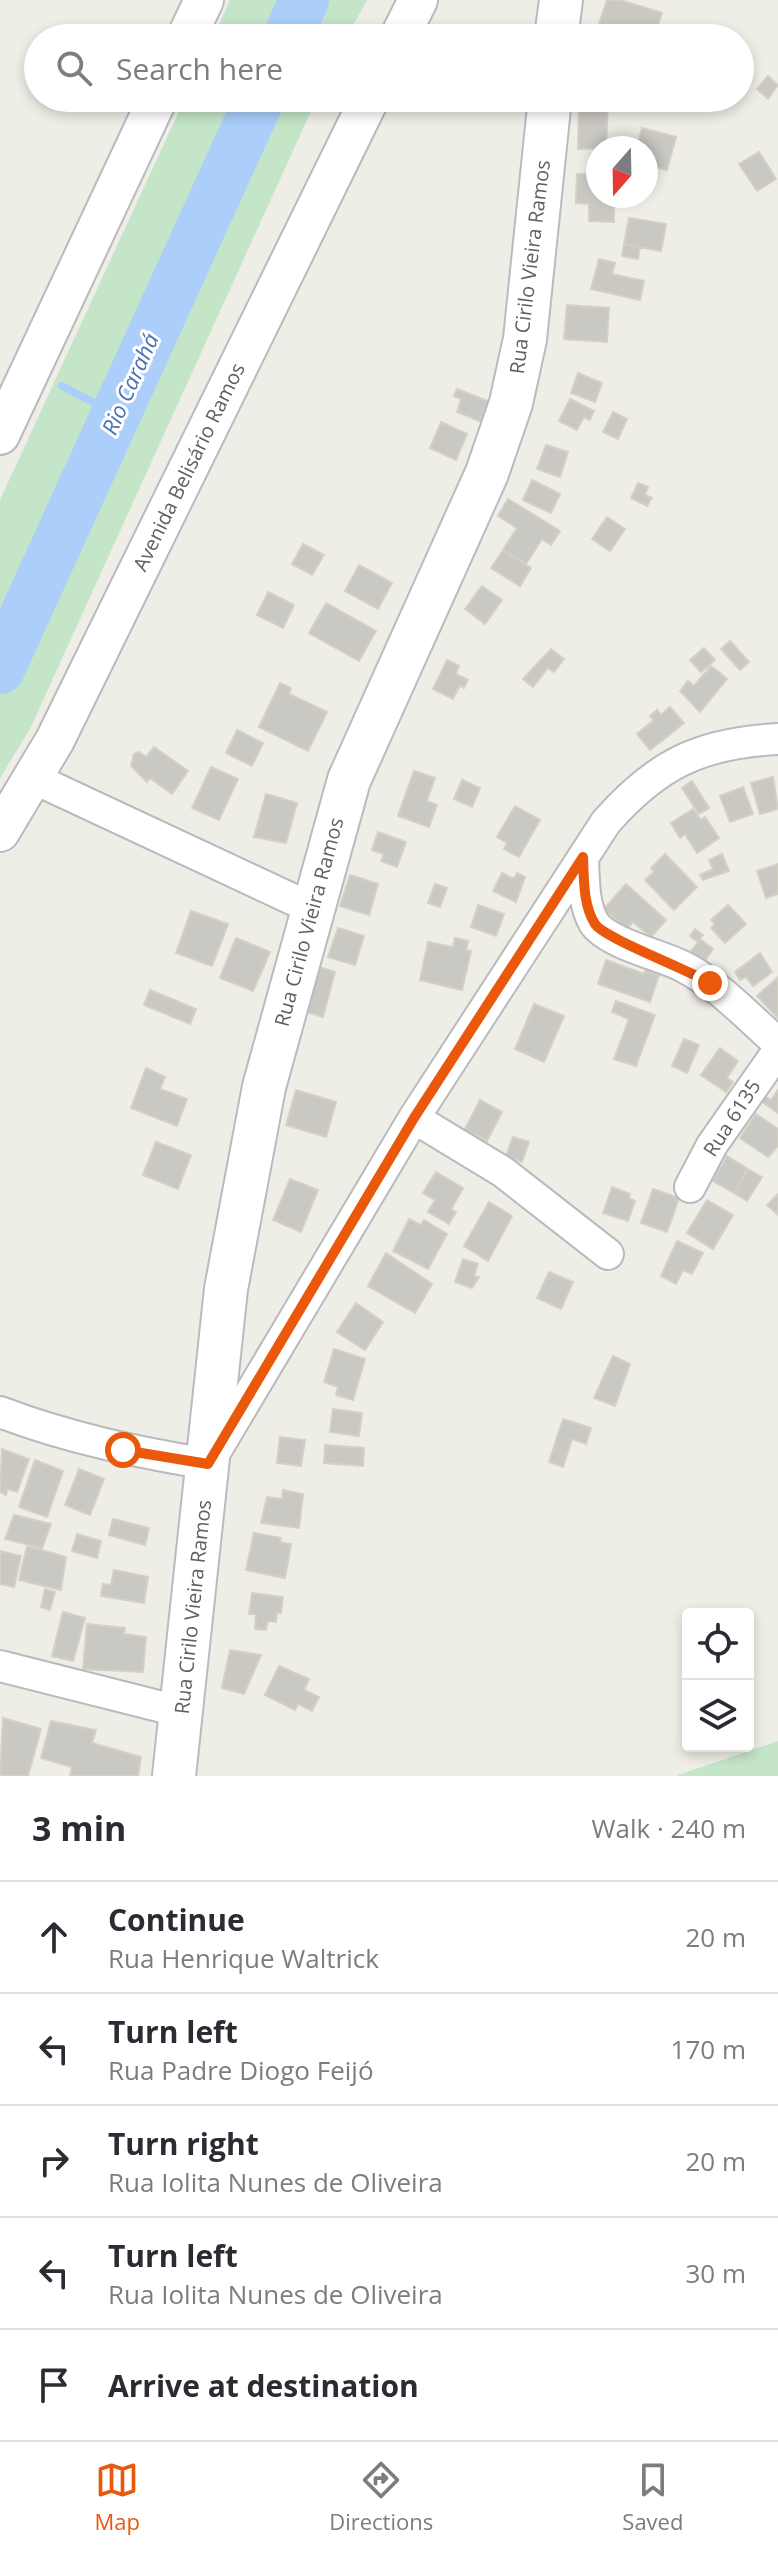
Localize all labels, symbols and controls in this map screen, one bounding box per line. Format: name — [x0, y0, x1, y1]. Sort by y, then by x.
search box — [24, 24, 754, 112]
icon: search — [52, 46, 96, 90]
text: Search here — [116, 48, 283, 89]
north arrow — [586, 136, 658, 208]
street label: Rua Cirilo Vieira Ramos — [503, 158, 556, 375]
water label: Rio Carahá — [93, 328, 165, 439]
street label: Avenida Belisário Ramos — [126, 358, 251, 575]
street label: Rua Cirilo Vieira Ramos — [268, 814, 349, 1029]
route end — [692, 965, 728, 1001]
street label: Rua 6135 — [697, 1074, 767, 1161]
route start — [105, 1432, 141, 1468]
street label: Rua Cirilo Vieira Ramos — [168, 1498, 217, 1715]
map controls — [682, 1608, 754, 1752]
button: locate — [682, 1608, 754, 1680]
button: layers — [682, 1680, 754, 1752]
text: 3 min — [32, 1805, 126, 1851]
text: Walk · 240 m — [592, 1810, 746, 1846]
text: Continue — [108, 1899, 245, 1940]
icon: ahead — [32, 1915, 76, 1959]
text: 20 m — [685, 1919, 746, 1955]
text: Rua Henrique Waltrick — [108, 1940, 379, 1976]
text: Turn left — [108, 2011, 238, 2052]
icon: left — [32, 2027, 76, 2071]
text: 170 m — [671, 2031, 746, 2067]
text: Rua Padre Diogo Feijó — [108, 2052, 374, 2088]
text: Turn right — [108, 2123, 259, 2164]
icon: right — [32, 2139, 76, 2183]
text: 20 m — [685, 2143, 746, 2179]
text: Rua Iolita Nunes de Oliveira — [108, 2164, 443, 2200]
text: Turn left — [108, 2235, 238, 2276]
icon: left — [32, 2251, 76, 2295]
text: 30 m — [685, 2255, 746, 2291]
text: Rua Iolita Nunes de Oliveira — [108, 2276, 443, 2312]
icon: arrive — [32, 2363, 76, 2407]
text: Arrive at destination — [108, 2365, 419, 2406]
tab: Map — [95, 2458, 140, 2536]
tab: Directions — [329, 2458, 433, 2536]
tab: Saved — [622, 2458, 683, 2536]

